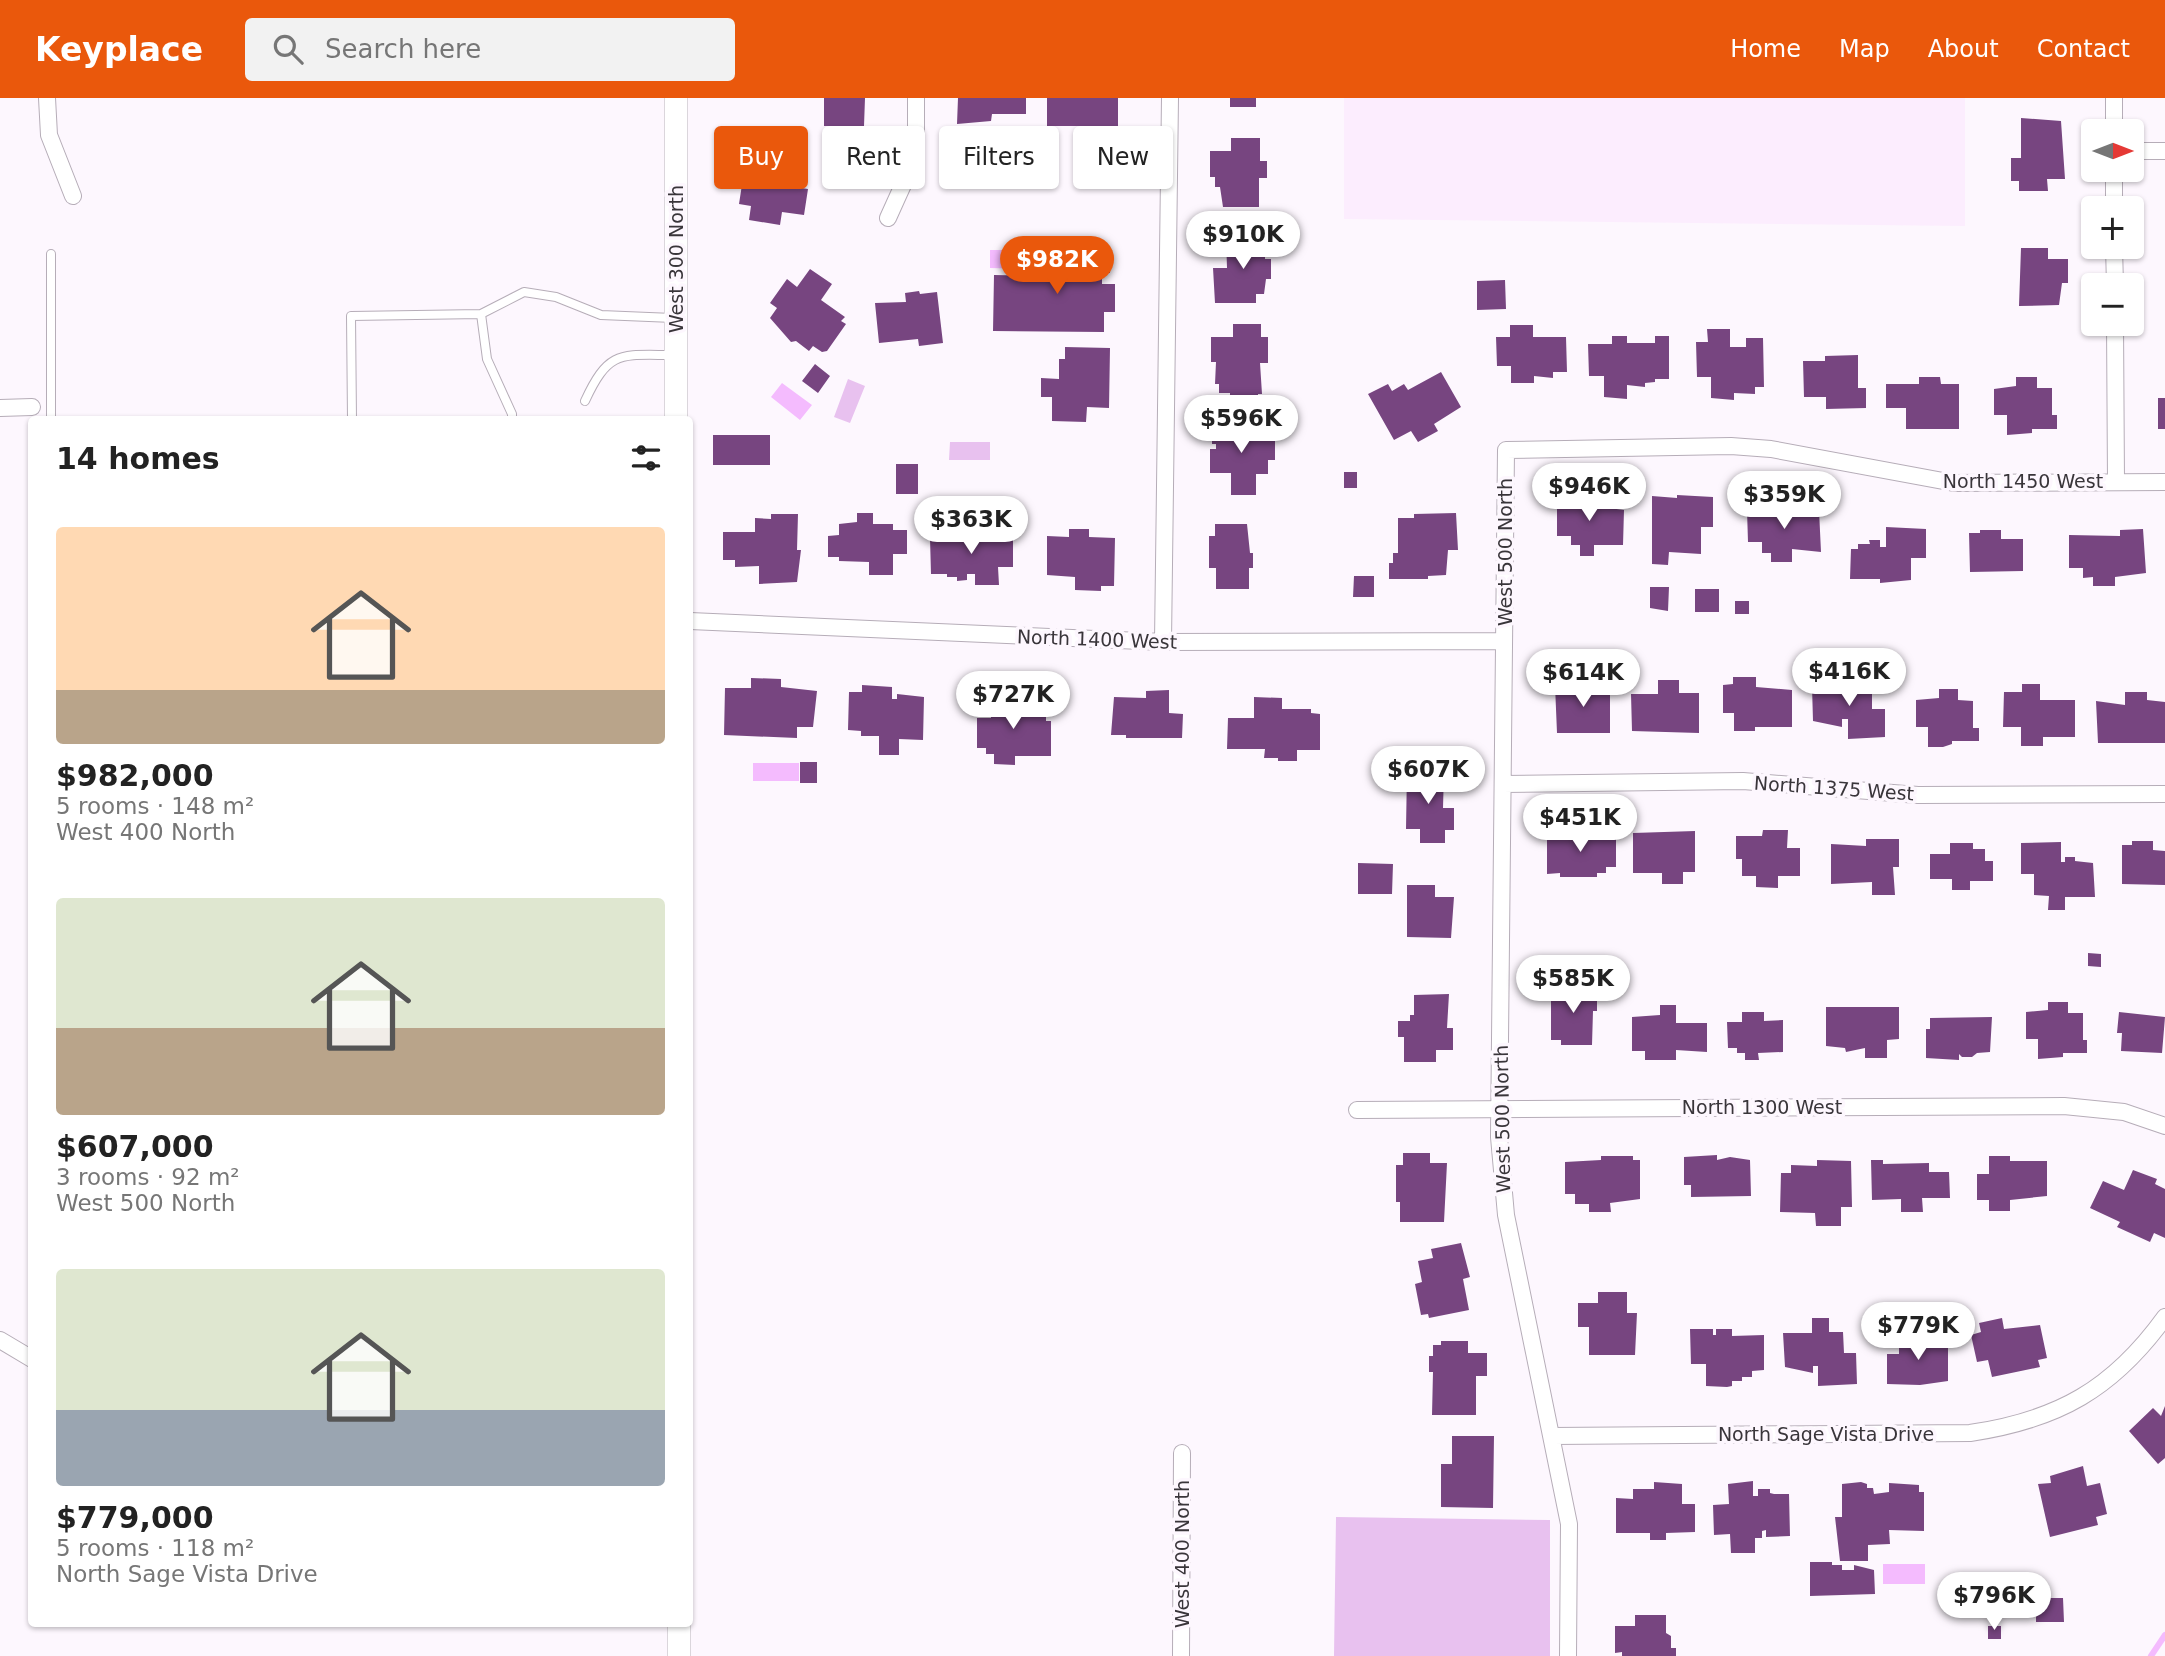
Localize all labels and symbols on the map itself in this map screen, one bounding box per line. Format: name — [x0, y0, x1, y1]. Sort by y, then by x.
north arrow — [2081, 119, 2144, 182]
street label: West 300 North — [665, 185, 687, 333]
pin: $910K — [1194, 212, 1292, 271]
pin: $982K — [1008, 236, 1106, 296]
pin: $596K — [1192, 396, 1290, 455]
pin: $946K — [1540, 464, 1638, 523]
street label: North 1450 West — [1943, 470, 2103, 492]
pin: $359K — [1735, 472, 1833, 531]
street label: West 500 North — [1494, 478, 1516, 626]
pin: $363K — [922, 496, 1020, 556]
street label: North 1400 West — [1017, 625, 1177, 653]
pin: $416K — [1800, 648, 1898, 708]
pin: $614K — [1534, 650, 1632, 709]
pin: $727K — [964, 672, 1062, 731]
pin: $607K — [1379, 746, 1477, 806]
street label: North 1375 West — [1753, 771, 1915, 805]
pin: $451K — [1531, 794, 1629, 854]
pin: $585K — [1524, 956, 1622, 1015]
street label: West 500 North — [1490, 1045, 1514, 1193]
street label: North 1300 West — [1682, 1096, 1842, 1118]
pin: $779K — [1869, 1302, 1967, 1362]
street label: North Sage Vista Drive — [1718, 1423, 1934, 1445]
street label: West 400 North — [1171, 1480, 1193, 1628]
pin: $796K — [1945, 1572, 2043, 1632]

